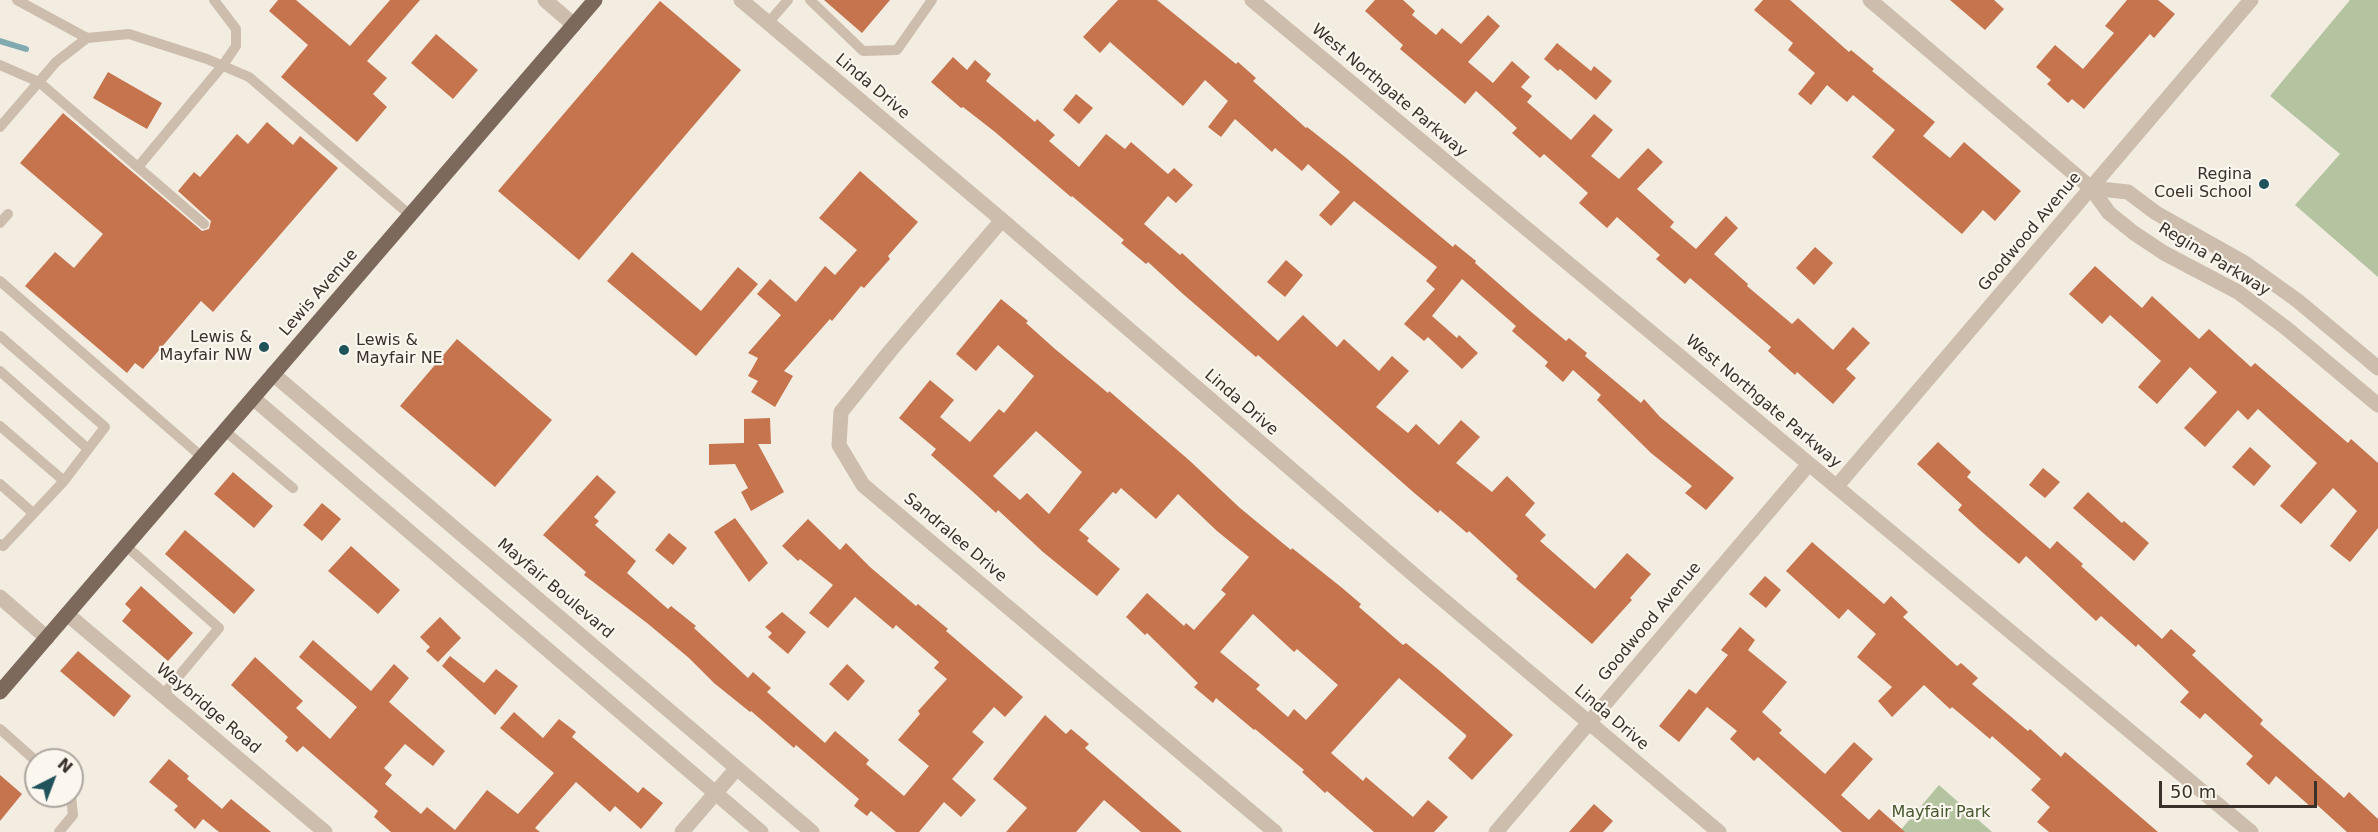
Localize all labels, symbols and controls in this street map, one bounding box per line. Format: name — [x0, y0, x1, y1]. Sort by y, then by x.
street label: West Northgate Parkway — [1307, 20, 1471, 162]
street label: Linda Drive — [831, 50, 913, 124]
place label: Regina Coeli School — [2154, 165, 2252, 203]
street label: Goodwood Avenue — [1975, 169, 2085, 295]
marker: Regina Coeli School — [2257, 177, 2271, 191]
street label: Regina Parkway — [2155, 219, 2273, 301]
street label: Lewis Avenue — [276, 246, 362, 340]
place label: Lewis & Mayfair NW — [160, 328, 252, 366]
place label: Lewis & Mayfair NE — [356, 331, 443, 369]
street label: West Northgate Parkway — [1681, 331, 1845, 473]
marker: Lewis & Mayfair NW — [257, 340, 271, 354]
marker: Lewis & Mayfair NE — [337, 343, 351, 357]
street label: Linda Drive — [1200, 366, 1282, 440]
street label: Sandralee Drive — [900, 489, 1010, 587]
street label: Mayfair Boulevard — [493, 535, 617, 643]
street label: Goodwood Avenue — [1595, 559, 1705, 685]
street label: Waybridge Road — [152, 660, 264, 758]
street label: Linda Drive — [1570, 681, 1652, 755]
north arrow — [24, 748, 84, 808]
text: N — [54, 754, 76, 777]
scale bar — [2162, 769, 2320, 807]
text: 50 m — [2170, 781, 2216, 802]
park label: Mayfair Park — [1891, 803, 1991, 823]

